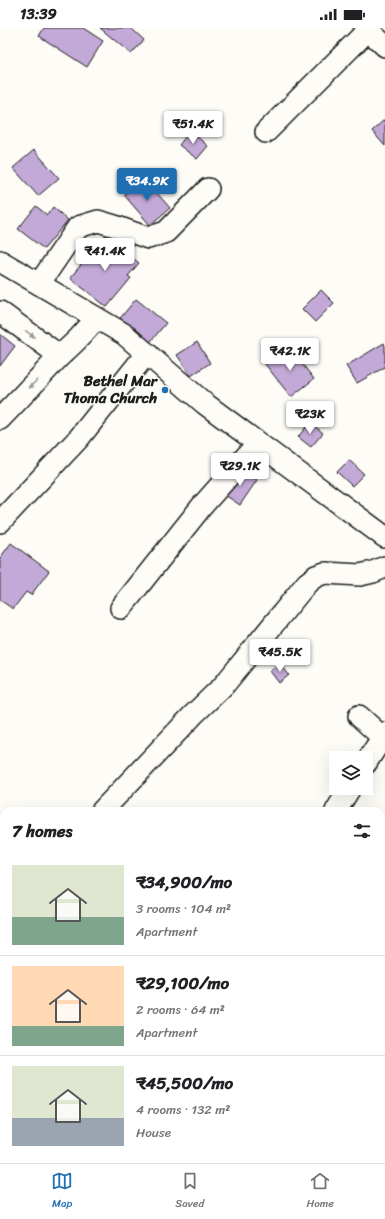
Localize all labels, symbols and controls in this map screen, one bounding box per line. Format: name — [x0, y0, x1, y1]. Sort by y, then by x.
text: 13:39 — [20, 1, 57, 27]
pin: ₹51.4K — [160, 111, 226, 145]
text: ₹51.4K — [173, 112, 213, 135]
pin: ₹34.9K — [114, 168, 180, 202]
text: ₹34.9K — [126, 169, 168, 192]
pin: ₹41.4K — [72, 238, 138, 272]
text: ₹41.4K — [85, 239, 125, 262]
one-way arrow — [25, 330, 36, 338]
pin: ₹42.1K — [257, 338, 323, 372]
text: ₹42.1K — [270, 339, 310, 362]
place label: Bethel Mar Thoma Church — [63, 368, 159, 411]
one-way arrow — [29, 379, 38, 389]
marker: Bethel Mar Thoma Church — [160, 385, 170, 395]
pin: ₹23K — [286, 401, 334, 435]
text: ₹23K — [295, 402, 325, 425]
pin: ₹29.1K — [207, 453, 273, 487]
text: ₹29.1K — [220, 454, 260, 477]
pin: ₹45.5K — [247, 639, 313, 673]
text: ₹45.5K — [258, 640, 302, 663]
map controls — [329, 751, 373, 795]
button: layers — [329, 751, 373, 795]
text: 7 homes — [12, 816, 72, 846]
icon: filters — [351, 820, 373, 842]
text: ₹34,900/mo — [136, 867, 232, 897]
icon: home — [44, 881, 92, 929]
text: 3 rooms · 104 m² — [136, 897, 231, 920]
text: Apartment — [136, 920, 197, 943]
text: ₹29,100/mo — [136, 968, 229, 998]
icon: home — [44, 982, 92, 1030]
text: 2 rooms · 64 m² — [136, 998, 225, 1021]
text: Apartment — [136, 1021, 197, 1044]
text: ₹45,500/mo — [136, 1068, 233, 1098]
icon: home — [44, 1082, 92, 1130]
text: 4 rooms · 132 m² — [136, 1098, 230, 1121]
text: House — [136, 1121, 171, 1144]
tab: Map — [51, 1170, 73, 1213]
tab: Saved — [175, 1170, 204, 1213]
tab: Home — [306, 1170, 334, 1213]

